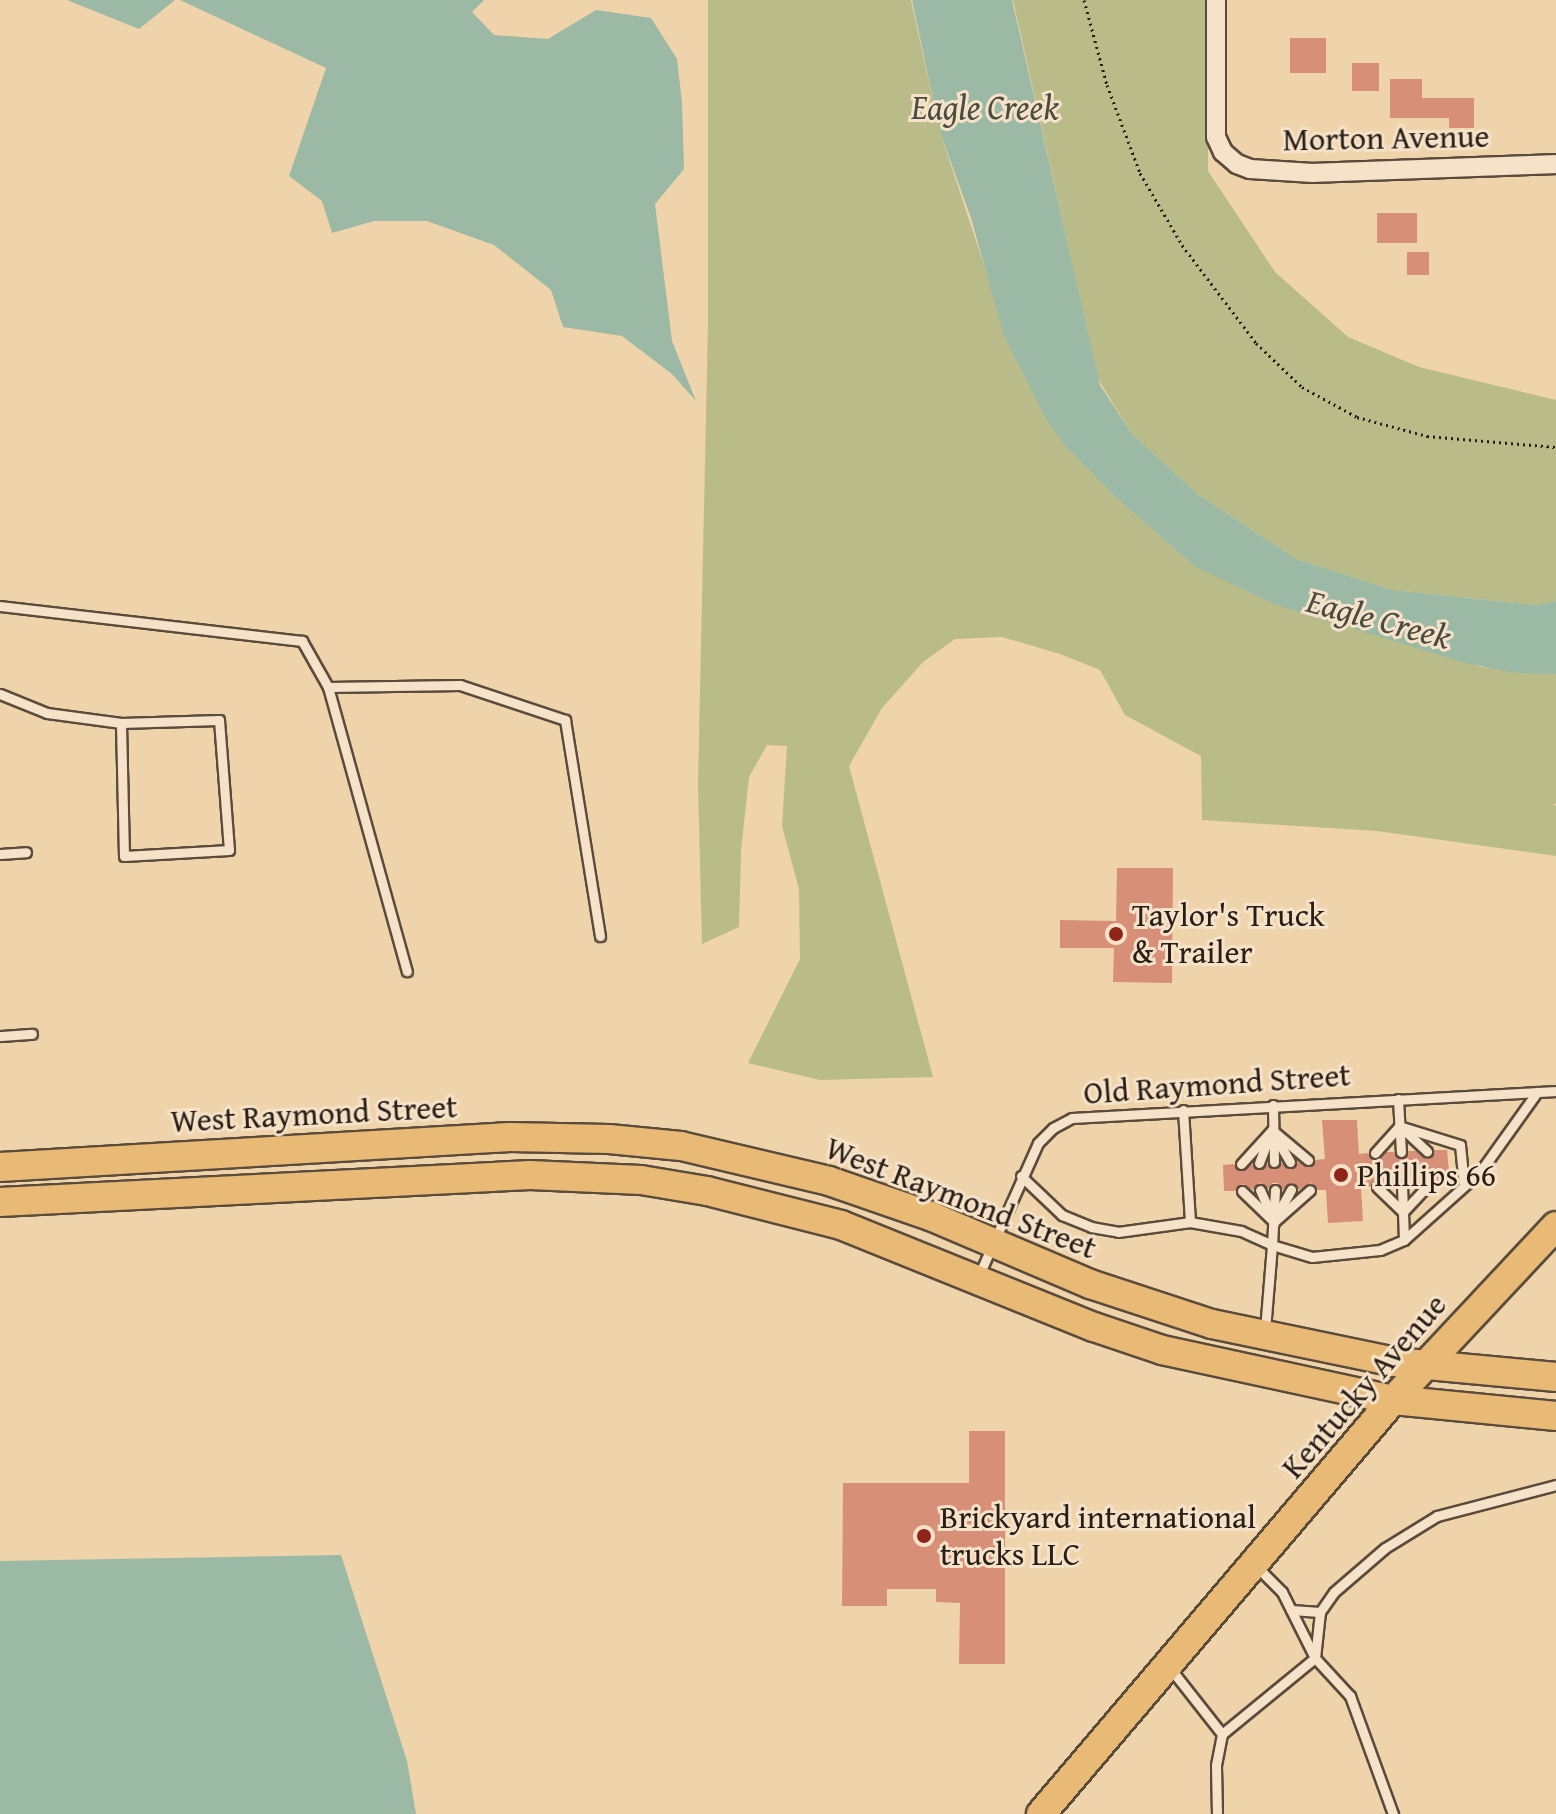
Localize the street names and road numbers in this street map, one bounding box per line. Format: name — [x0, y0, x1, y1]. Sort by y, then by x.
street label: Morton Avenue — [1282, 117, 1490, 159]
street label: Old Raymond Street — [1082, 1056, 1352, 1112]
street label: West Raymond Street — [170, 1087, 458, 1141]
street label: West Raymond Street — [820, 1129, 1102, 1267]
street label: Kentucky Avenue — [1273, 1286, 1455, 1486]

